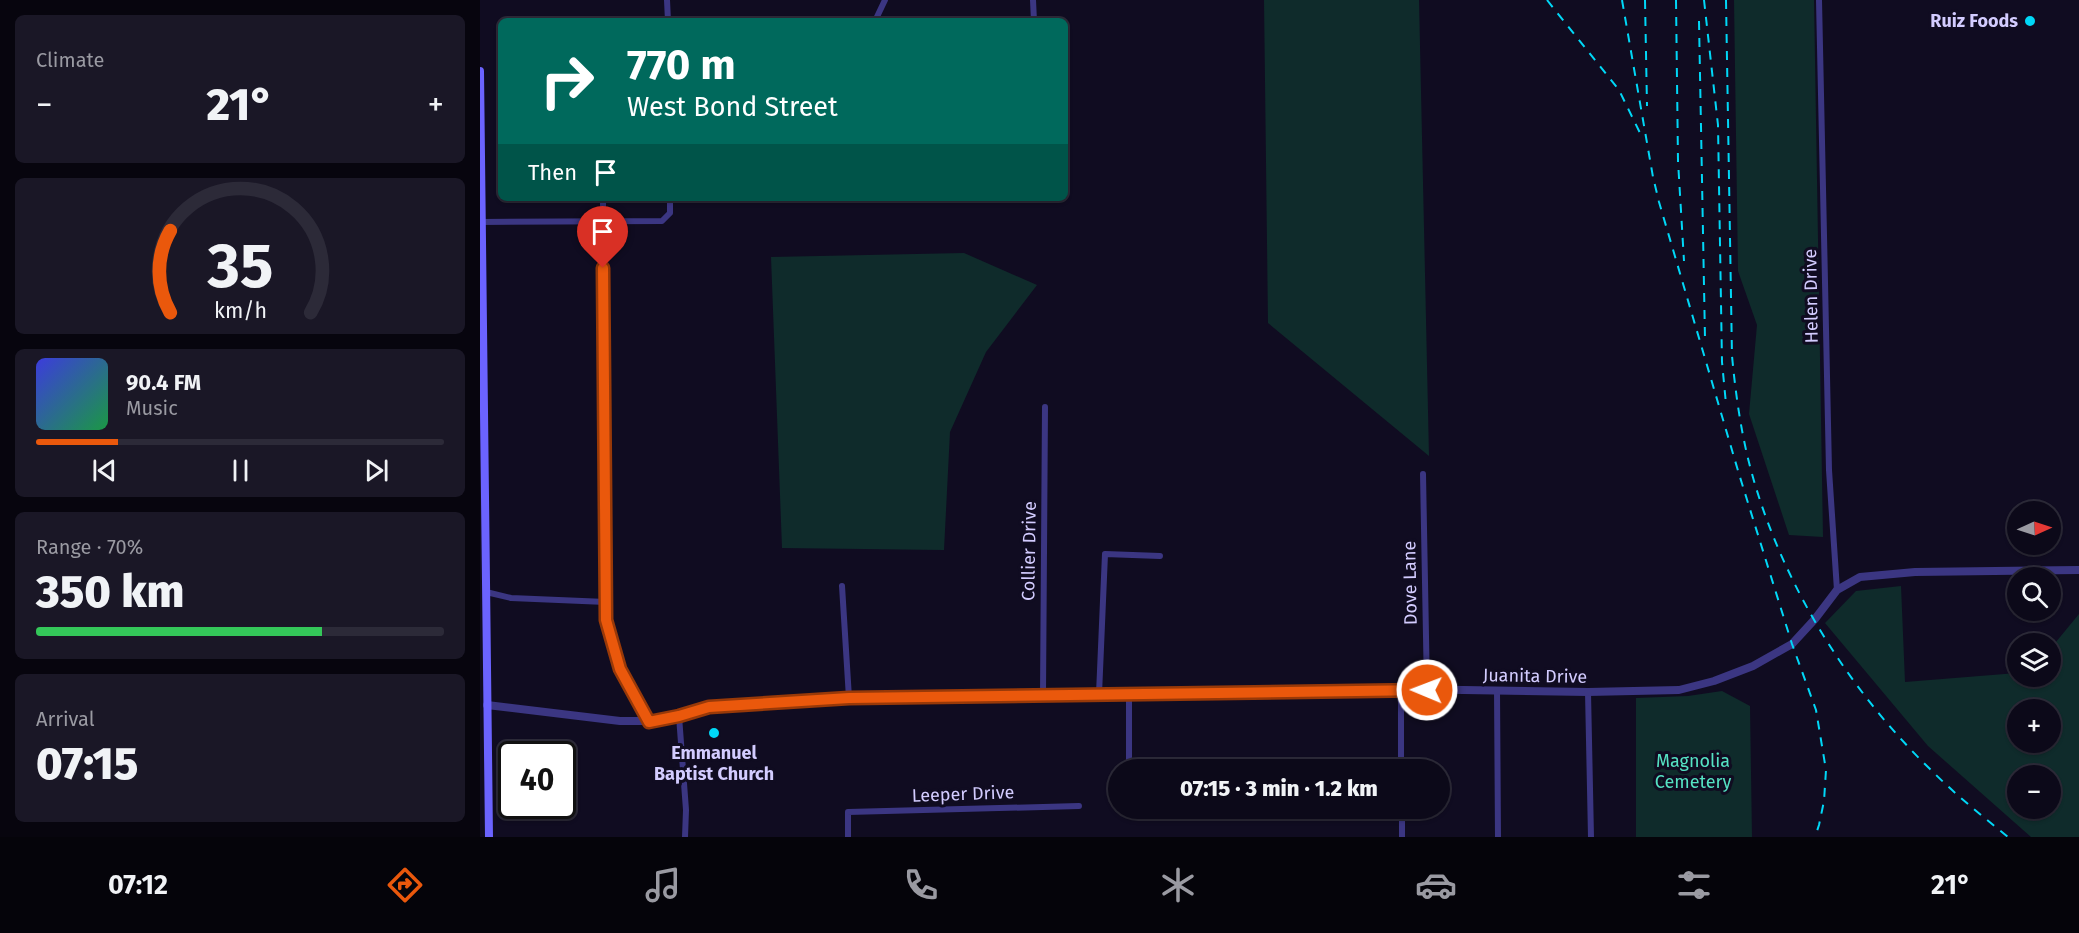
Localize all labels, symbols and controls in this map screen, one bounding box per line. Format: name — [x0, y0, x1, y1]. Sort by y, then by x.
place label: Ruiz Foods — [1930, 10, 2018, 32]
marker: Ruiz Foods — [2023, 14, 2037, 28]
text: 770 m — [627, 40, 736, 90]
icon: right — [528, 42, 606, 120]
text: Climate — [36, 48, 104, 72]
text: 21° — [206, 78, 274, 132]
text: − — [36, 85, 53, 125]
text: + — [428, 85, 444, 125]
text: West Bond Street — [627, 91, 838, 123]
icon: arrive — [589, 156, 622, 189]
text: Then — [528, 159, 577, 186]
pin — [577, 206, 628, 268]
icon: arrive — [586, 215, 619, 248]
text: 35 — [206, 229, 273, 304]
street label: Helen Drive — [1799, 249, 1823, 343]
text: km/h — [213, 298, 267, 324]
text: 90.4 FM — [126, 369, 201, 396]
text: Music — [126, 396, 178, 420]
icon: previous — [88, 454, 121, 487]
icon: pause — [224, 454, 257, 487]
icon: next — [360, 454, 393, 487]
street label: Collier Drive — [1017, 501, 1041, 601]
north arrow — [2007, 501, 2061, 555]
map controls — [2007, 501, 2061, 819]
text: Range · 70% — [36, 535, 143, 559]
street label: Dove Lane — [1398, 541, 1422, 625]
text: 350 km — [36, 565, 184, 619]
button: search — [2007, 567, 2061, 621]
button: layers — [2007, 633, 2061, 687]
position arrow — [1395, 658, 1459, 722]
street label: Juanita Drive — [1483, 664, 1587, 688]
button: + — [2007, 699, 2061, 753]
text: Arrival — [36, 707, 95, 731]
marker: Emmanuel Baptist Church — [707, 726, 721, 740]
text: 07:15 — [36, 737, 138, 791]
speed limit sign: 40 — [498, 741, 576, 819]
place label: Emmanuel Baptist Church — [654, 742, 774, 785]
park label: Magnolia Cemetery — [1655, 750, 1731, 793]
button: − — [2007, 765, 2061, 819]
text: 07:15 · 3 min · 1.2 km — [1180, 775, 1378, 802]
street label: Leeper Drive — [911, 781, 1015, 807]
icon: directions — [384, 864, 426, 906]
icon: music — [642, 864, 684, 906]
icon: phone — [900, 864, 942, 906]
icon: climate — [1157, 864, 1199, 906]
icon: car — [1415, 864, 1457, 906]
icon: filters — [1673, 864, 1715, 906]
text: 07:12 — [108, 869, 168, 901]
text: 21° — [1931, 869, 1971, 901]

